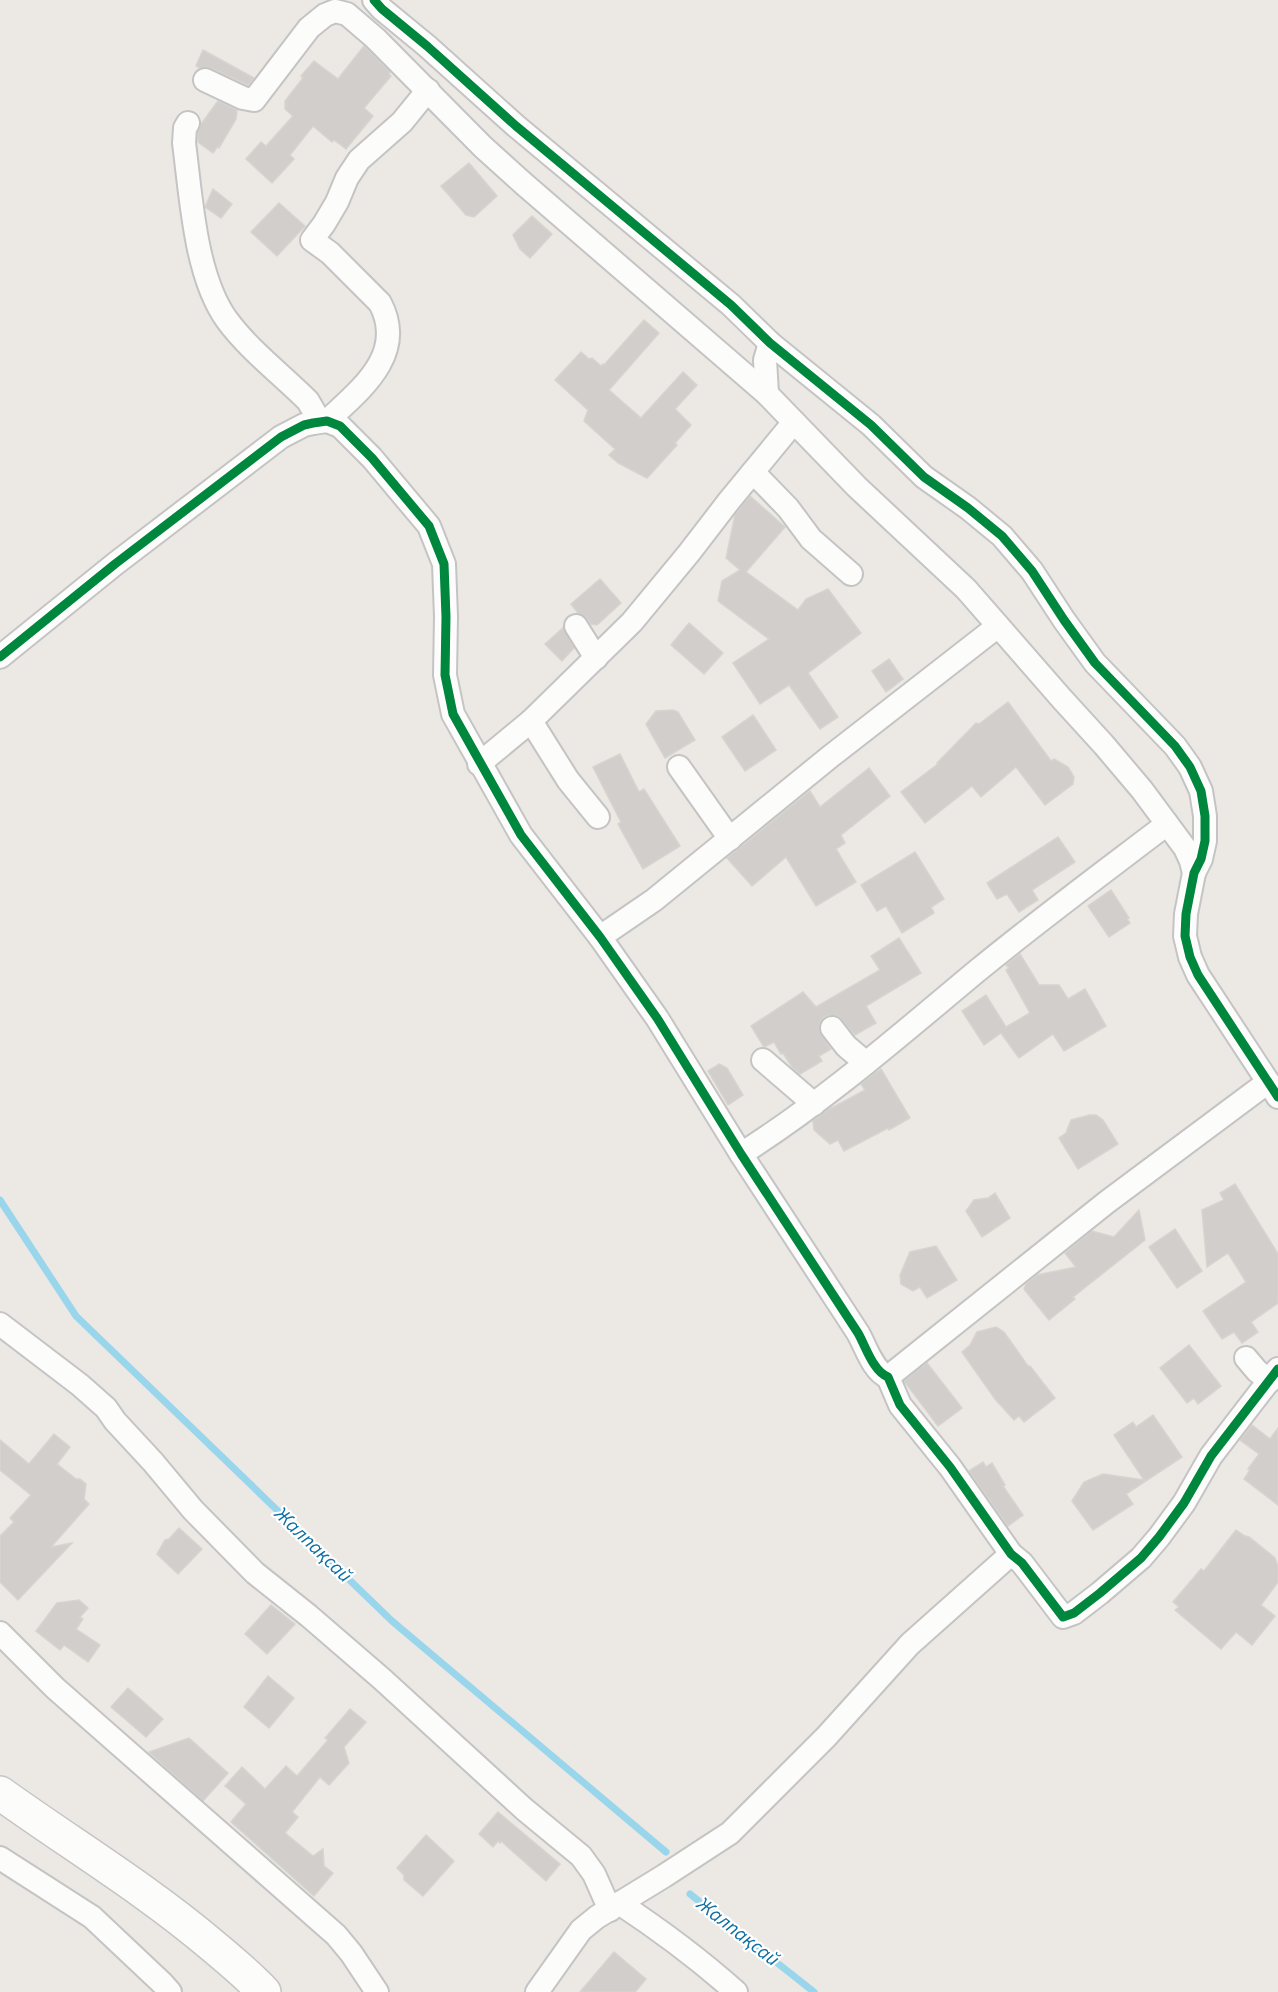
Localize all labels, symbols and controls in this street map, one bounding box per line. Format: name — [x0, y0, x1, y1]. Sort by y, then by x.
water label: Жалпақсай — [267, 1500, 358, 1589]
water label: Жалпақсай — [690, 1890, 785, 1973]

